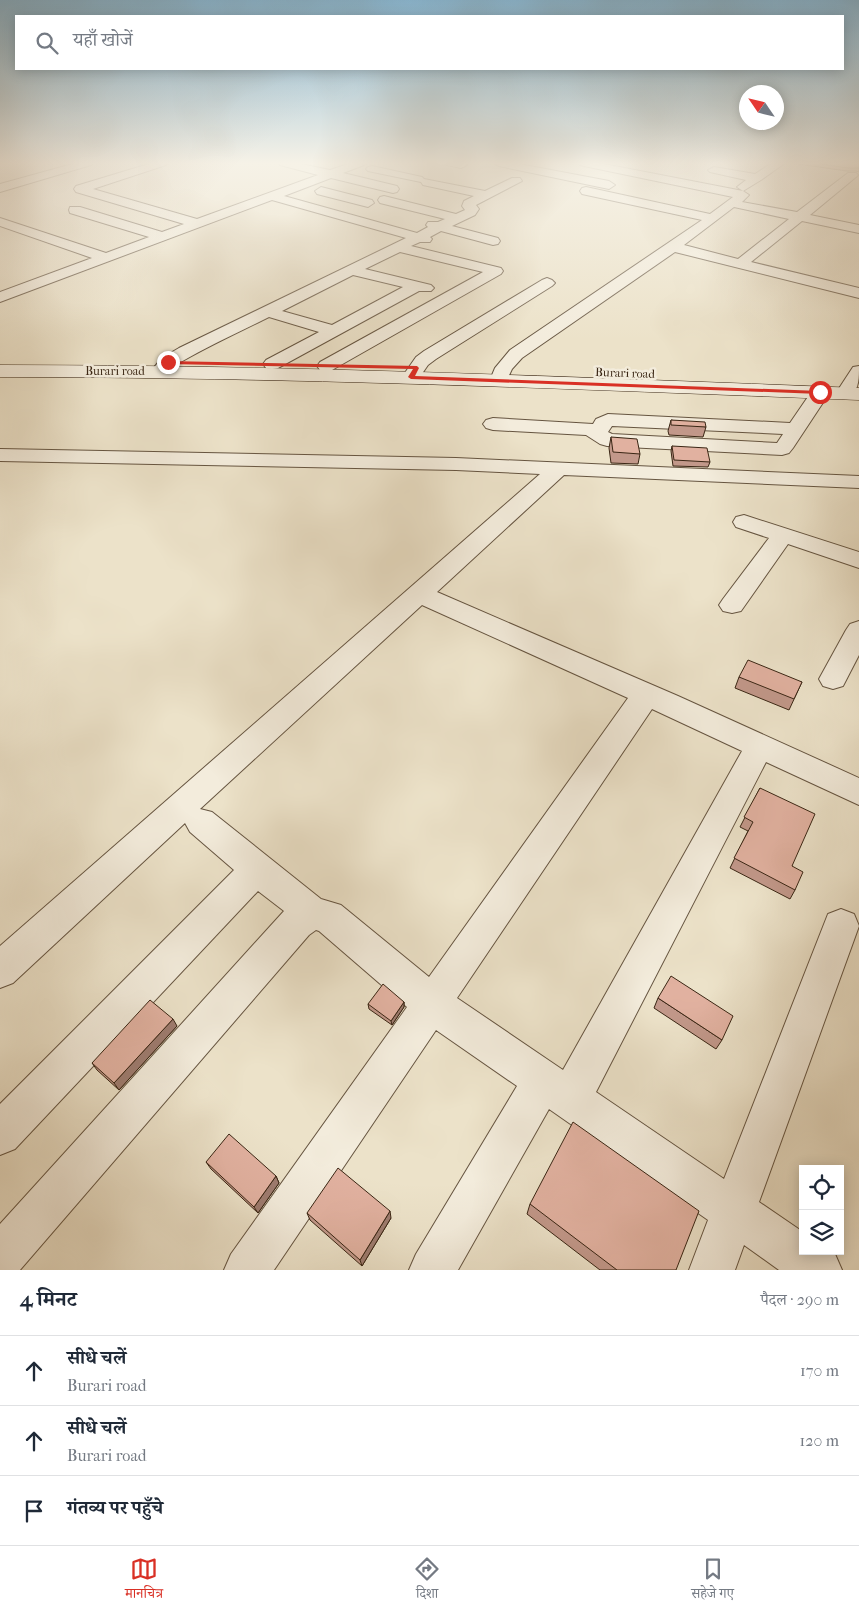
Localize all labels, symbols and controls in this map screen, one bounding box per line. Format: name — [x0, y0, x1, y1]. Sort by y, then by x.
search box — [15, 15, 844, 70]
icon: search — [33, 29, 61, 57]
text: यहाँ खोजें — [73, 29, 133, 51]
north arrow — [739, 85, 784, 130]
route end — [157, 351, 180, 374]
street label: Burari road — [85, 364, 145, 378]
street label: Burari road — [595, 365, 656, 381]
route start — [809, 381, 832, 404]
map controls — [799, 1165, 844, 1255]
button: locate — [799, 1165, 844, 1210]
button: layers — [799, 1210, 844, 1255]
text: 4 मिनट — [20, 1287, 77, 1311]
text: पैदल · 290 m — [761, 1290, 839, 1309]
text: सीधे चलें — [67, 1347, 126, 1369]
icon: ahead — [20, 1357, 48, 1385]
text: 170 m — [800, 1361, 839, 1380]
text: Burari road — [67, 1376, 147, 1395]
text: सीधे चलें — [67, 1417, 126, 1439]
icon: ahead — [20, 1427, 48, 1455]
text: 120 m — [800, 1431, 839, 1450]
text: Burari road — [67, 1446, 147, 1465]
icon: arrive — [20, 1497, 48, 1525]
text: गंतव्य पर पहुँचे — [67, 1497, 163, 1519]
tab: मानचित्र — [125, 1555, 163, 1607]
tab: दिशा — [413, 1555, 441, 1607]
tab: सहेजे गए — [691, 1555, 734, 1607]

